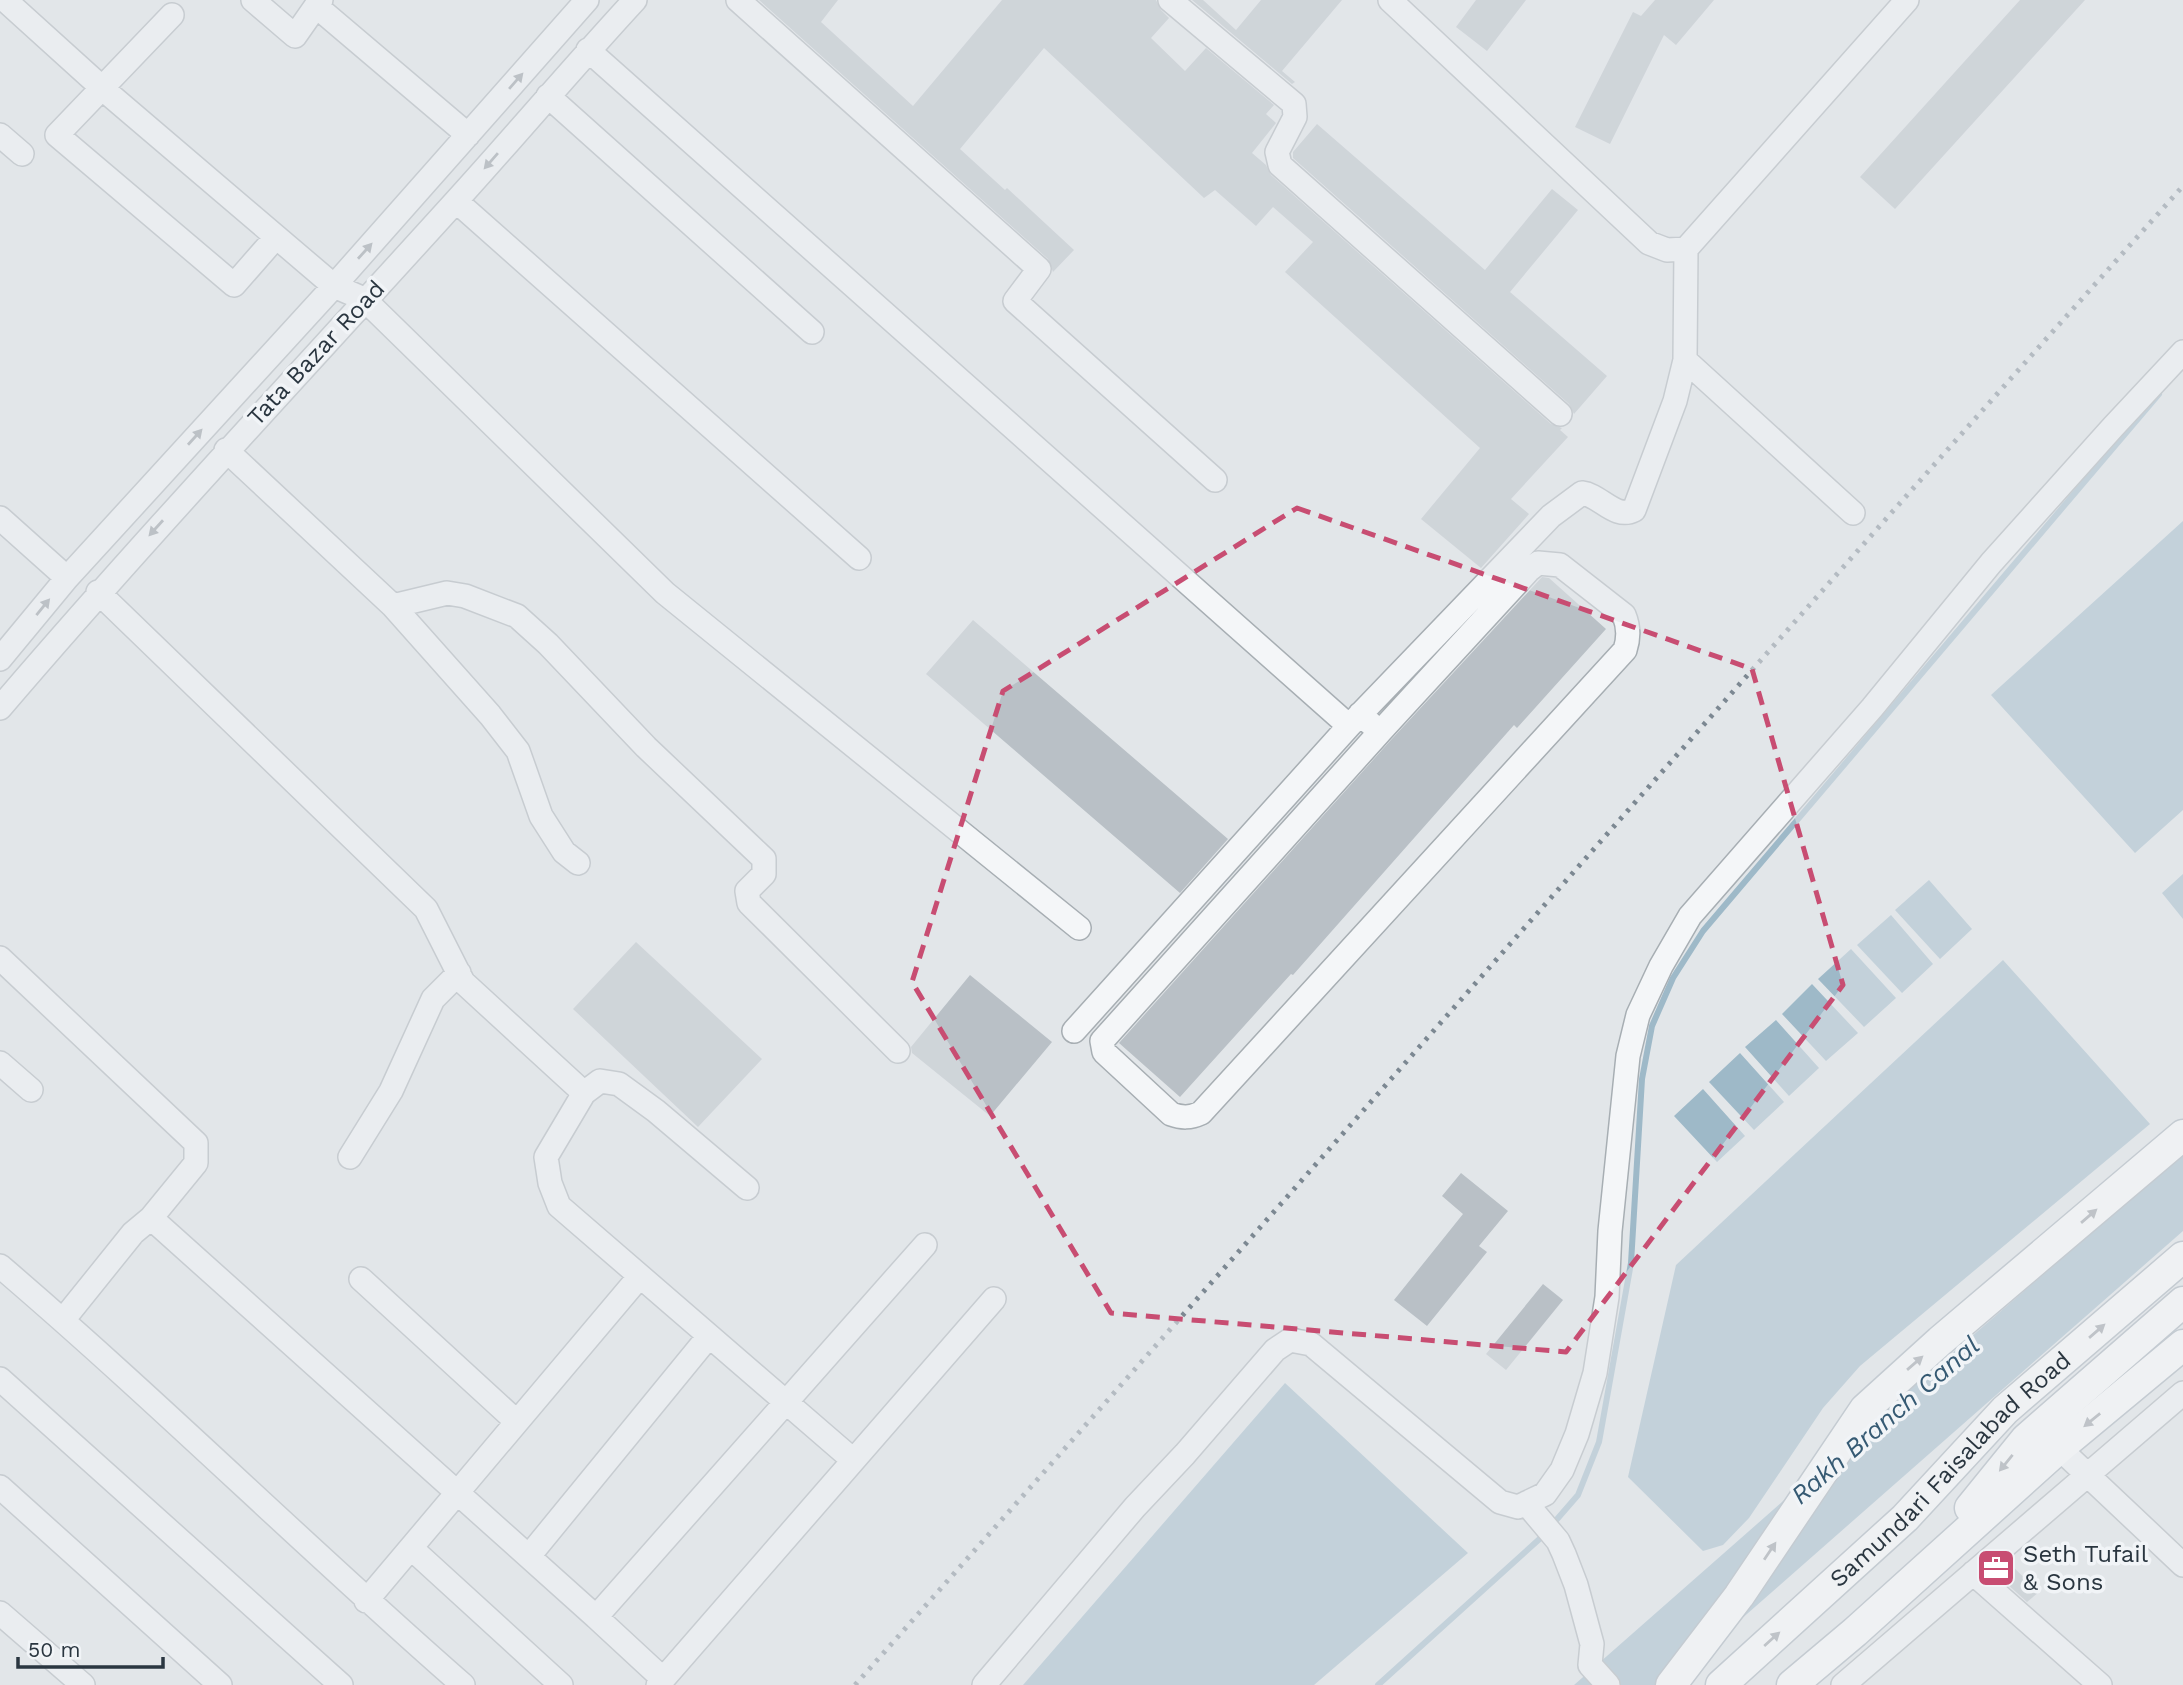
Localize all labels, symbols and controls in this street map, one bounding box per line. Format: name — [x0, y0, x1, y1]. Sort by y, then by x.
one-way arrow — [507, 72, 523, 89]
one-way arrow — [484, 152, 500, 169]
one-way arrow — [357, 242, 373, 260]
street label: Tata Bazar Road — [242, 275, 390, 431]
one-way arrow — [187, 429, 203, 446]
one-way arrow — [149, 519, 165, 536]
one-way arrow — [35, 598, 50, 615]
one-way arrow — [2081, 1209, 2098, 1224]
one-way arrow — [2088, 1324, 2105, 1339]
water label: Rakh Branch Canal — [1785, 1330, 1985, 1510]
street label: Samundari Faisalabad Road — [1824, 1346, 2076, 1593]
one-way arrow — [1907, 1356, 1924, 1371]
one-way arrow — [2084, 1412, 2101, 1427]
one-way arrow — [1999, 1455, 2014, 1472]
place label: Seth Tufail & Sons — [2023, 1540, 2149, 1596]
one-way arrow — [1763, 1542, 1777, 1560]
office icon: Seth Tufail & Sons — [1975, 1547, 2017, 1589]
scale bar — [18, 1626, 163, 1670]
one-way arrow — [1763, 1631, 1781, 1647]
text: 50 m — [28, 1637, 80, 1662]

